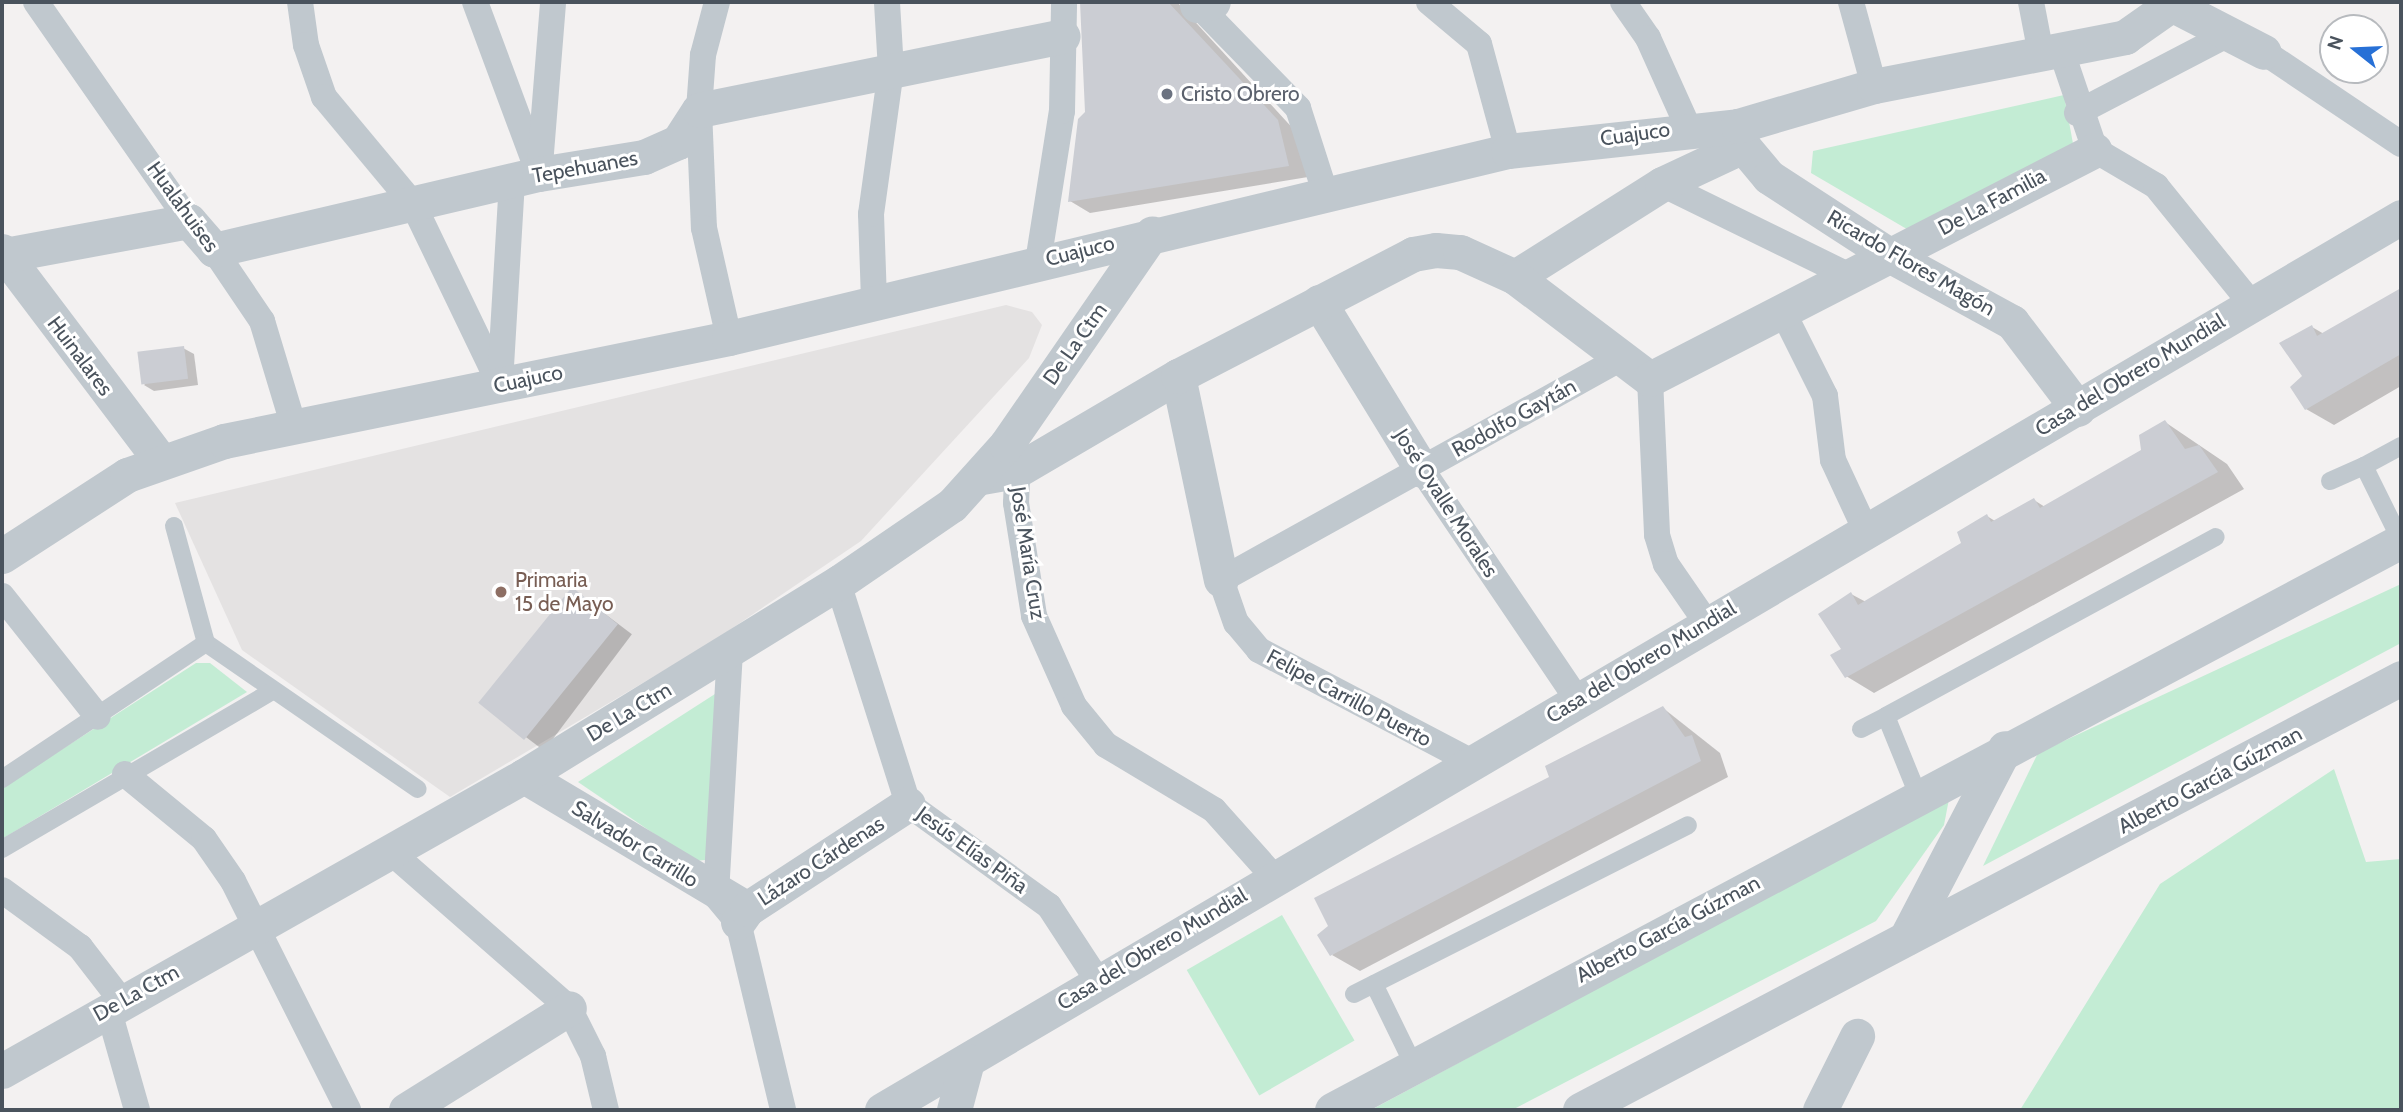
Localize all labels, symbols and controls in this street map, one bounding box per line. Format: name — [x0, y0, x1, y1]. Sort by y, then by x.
north arrow — [2319, 14, 2389, 84]
text: N — [2322, 33, 2348, 53]
place label: Cristo Obrero — [1181, 81, 1300, 107]
marker: Cristo Obrero — [1159, 86, 1175, 102]
street label: Cuajuco — [1599, 117, 1671, 151]
street label: Tepehuanes — [530, 145, 640, 189]
street label: Hualahuises — [142, 157, 224, 257]
street label: De La Familia — [1934, 163, 2050, 241]
street label: Ricardo Flores Magón — [1823, 205, 1999, 321]
street label: Cuajuco — [1043, 230, 1117, 272]
street label: De La Ctm — [1038, 298, 1112, 390]
street label: Casa del Obrero Mundial — [2031, 308, 2229, 442]
street label: Huinalares — [42, 311, 118, 401]
street label: Cuajuco — [491, 359, 565, 399]
street label: Rodolfo Gaytán — [1447, 373, 1581, 463]
street label: José Ovalle Morales — [1389, 424, 1503, 582]
street label: José María Cruz — [1005, 485, 1051, 621]
place label: Primaria 15 de Mayo — [515, 567, 614, 617]
marker: Primaria 15 de Mayo — [493, 584, 509, 600]
street label: Casa del Obrero Mundial — [1542, 595, 1740, 729]
street label: Felipe Carrillo Puerto — [1262, 644, 1436, 752]
street label: De La Ctm — [582, 677, 676, 747]
street label: Alberto García Gúzman — [2114, 721, 2306, 839]
street label: Salvador Carrillo — [567, 795, 703, 893]
street label: Jesús Elías Piña — [911, 801, 1033, 899]
street label: Lázaro Cárdenas — [753, 811, 889, 911]
street label: Alberto García Gúzman — [1572, 870, 1764, 988]
street label: Casa del Obrero Mundial — [1053, 882, 1251, 1016]
street label: De La Ctm — [89, 959, 183, 1027]

